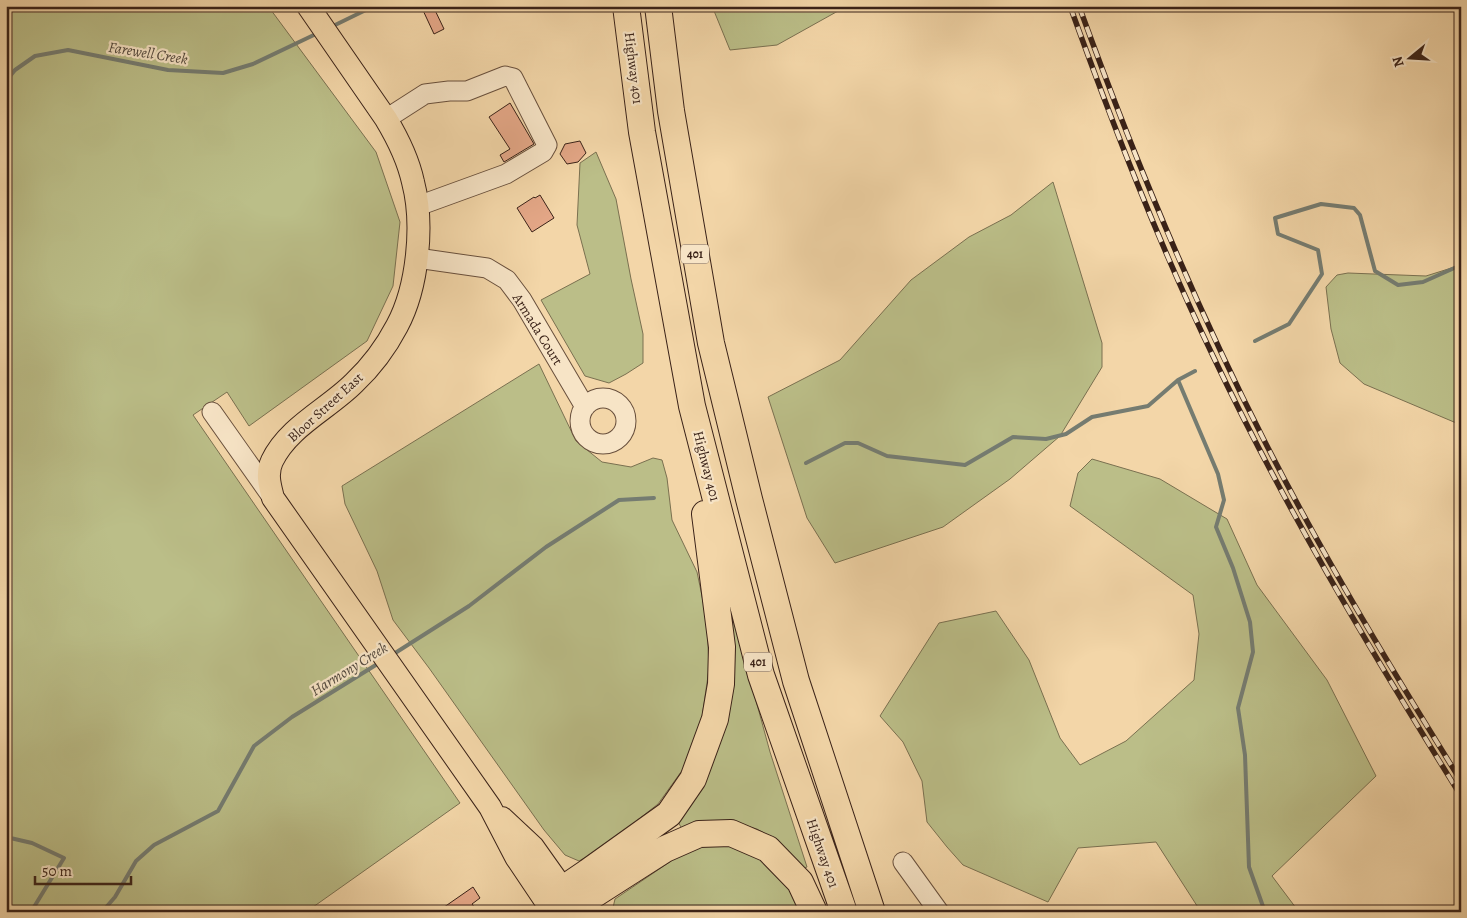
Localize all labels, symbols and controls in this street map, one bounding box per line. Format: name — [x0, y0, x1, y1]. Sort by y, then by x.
street label: Highway 401 — [620, 31, 647, 105]
north arrow — [1384, 32, 1434, 82]
water label: Farewell Creek — [107, 37, 189, 69]
text: N — [1388, 54, 1409, 70]
road number: 401 — [681, 244, 709, 264]
street label: Armada Court — [507, 289, 567, 369]
street label: Bloor Street East — [283, 368, 368, 446]
street label: Highway 401 — [689, 429, 725, 504]
water label: Harmony Creek — [307, 637, 392, 701]
road number: 401 — [744, 652, 772, 672]
street label: Highway 401 — [802, 816, 843, 891]
scale bar — [35, 853, 131, 885]
text: 50 m — [42, 861, 72, 881]

